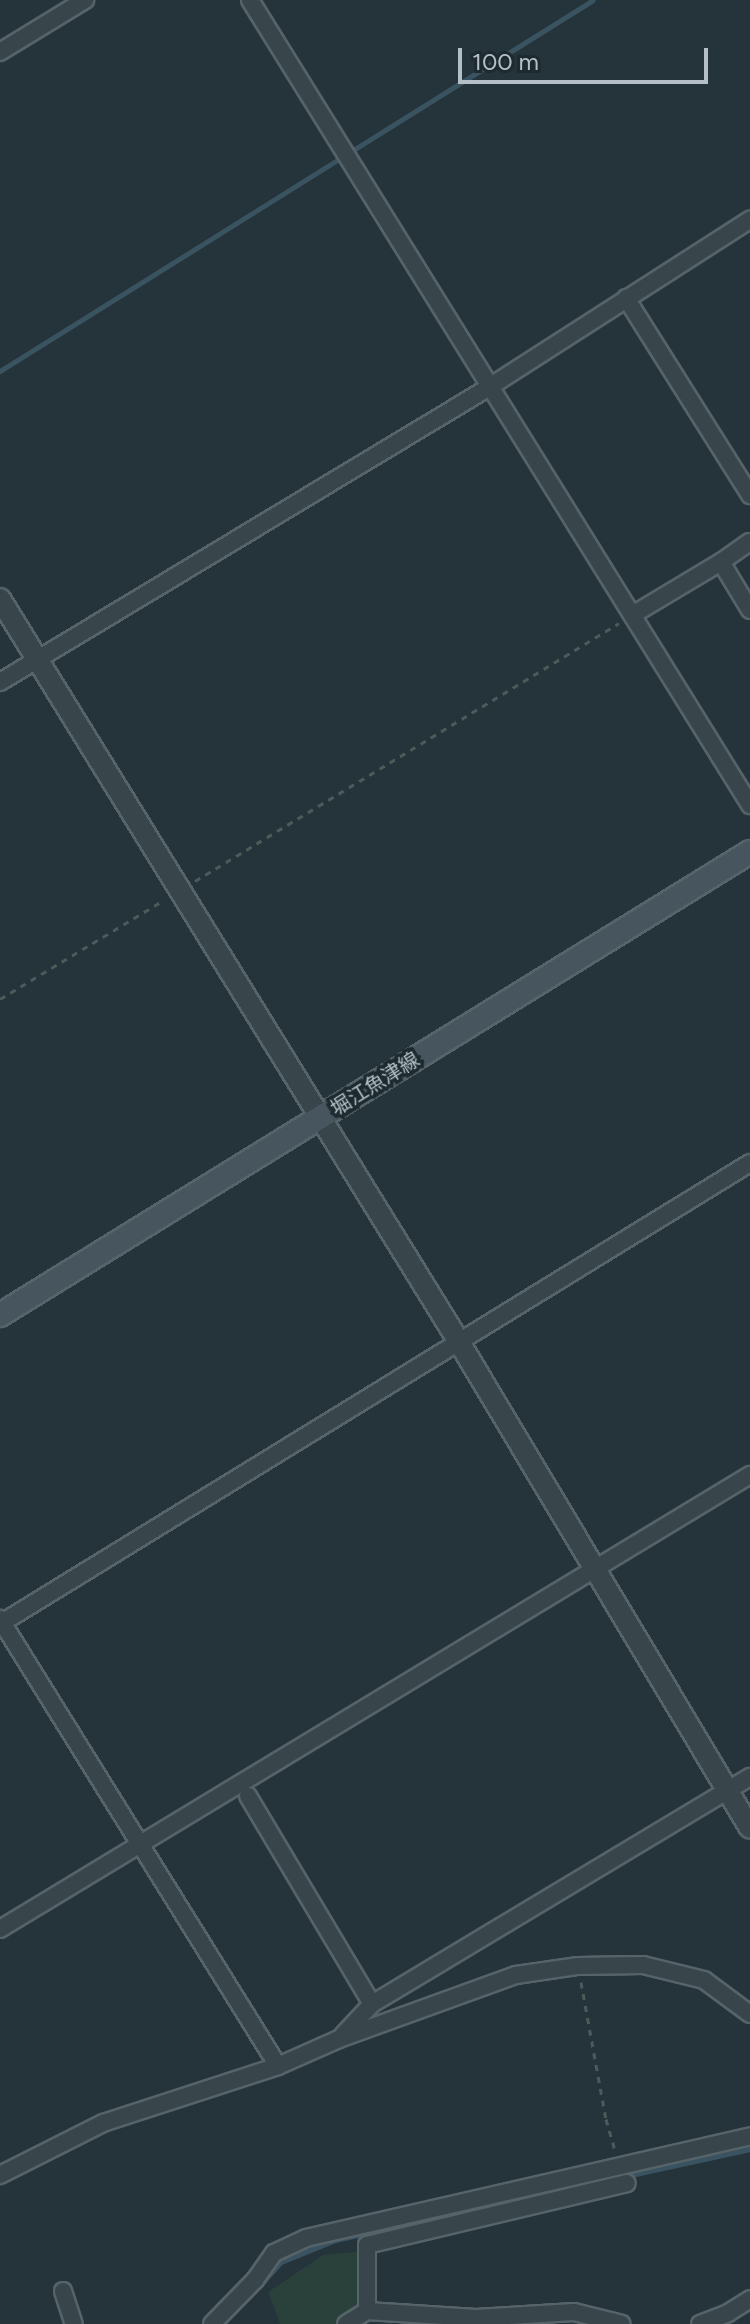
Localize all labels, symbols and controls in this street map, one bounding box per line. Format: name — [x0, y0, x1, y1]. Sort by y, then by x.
scale bar — [462, 32, 712, 82]
text: 100 m — [472, 47, 539, 76]
street label: 堀江魚津線 — [326, 1047, 424, 1121]

